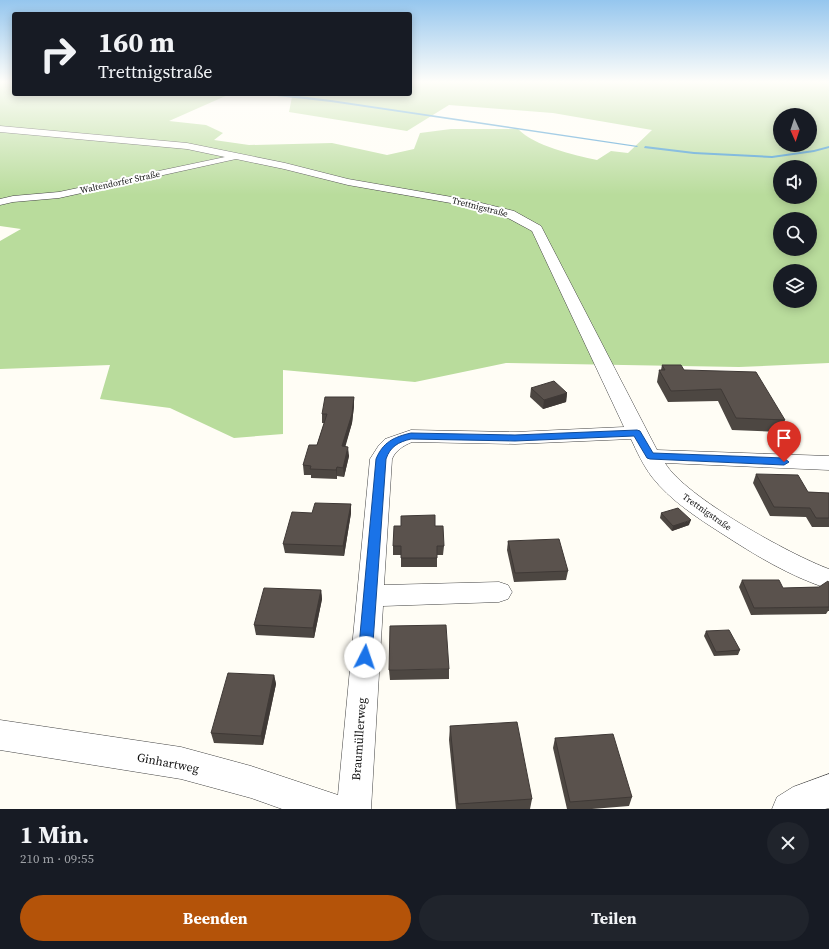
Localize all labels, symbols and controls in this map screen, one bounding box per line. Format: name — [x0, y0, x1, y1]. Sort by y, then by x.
text: 160 m — [98, 23, 175, 61]
icon: right — [32, 28, 84, 80]
text: Trettnigstraße — [98, 59, 212, 84]
north arrow — [773, 108, 817, 152]
map controls — [773, 108, 817, 308]
button: sound — [773, 160, 817, 204]
street label: Waltendorfer Straße — [79, 168, 161, 196]
street label: Trettnigstraße — [451, 194, 510, 220]
button: search — [773, 212, 817, 256]
button: layers — [773, 264, 817, 308]
pin — [767, 421, 801, 462]
icon: arrive — [773, 427, 795, 449]
street label: Trettnigstraße — [680, 491, 734, 534]
position arrow — [344, 636, 386, 678]
street label: Braumüllerweg — [348, 697, 370, 781]
street label: Ginhartweg — [136, 749, 200, 777]
text: 1 Min. — [20, 818, 89, 851]
button: close — [767, 822, 809, 864]
text: 210 m · 09:55 — [20, 850, 94, 867]
button: Beenden — [20, 895, 411, 941]
button: Teilen — [419, 895, 809, 941]

